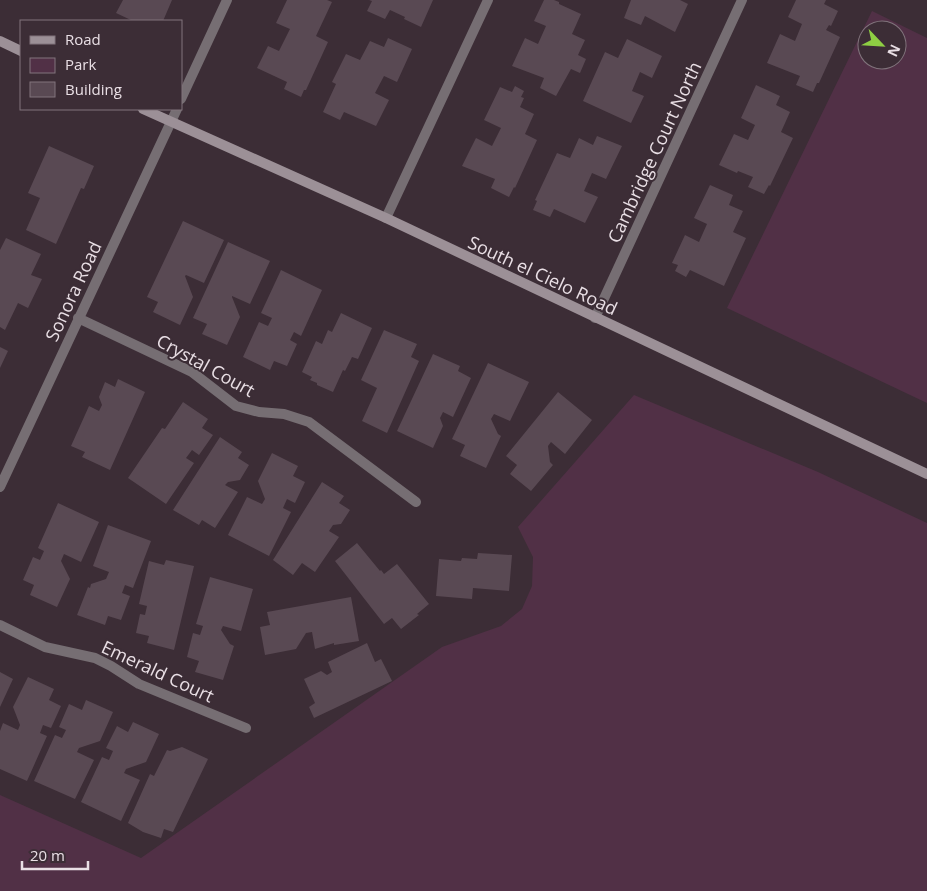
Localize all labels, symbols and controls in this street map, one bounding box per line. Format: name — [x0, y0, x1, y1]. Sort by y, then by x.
legend — [20, 20, 182, 110]
north arrow — [857, 20, 907, 70]
text: Road — [65, 29, 101, 49]
text: N — [883, 42, 905, 60]
text: Park — [65, 54, 96, 74]
street label: Cambridge Court North — [601, 58, 707, 246]
text: Building — [65, 79, 122, 99]
street label: South el Cielo Road — [464, 230, 622, 320]
street label: Sonora Road — [39, 237, 107, 345]
street label: Crystal Court — [153, 328, 259, 402]
street label: Emerald Court — [98, 634, 218, 708]
scale bar — [22, 838, 89, 870]
text: 20 m — [30, 845, 65, 865]

